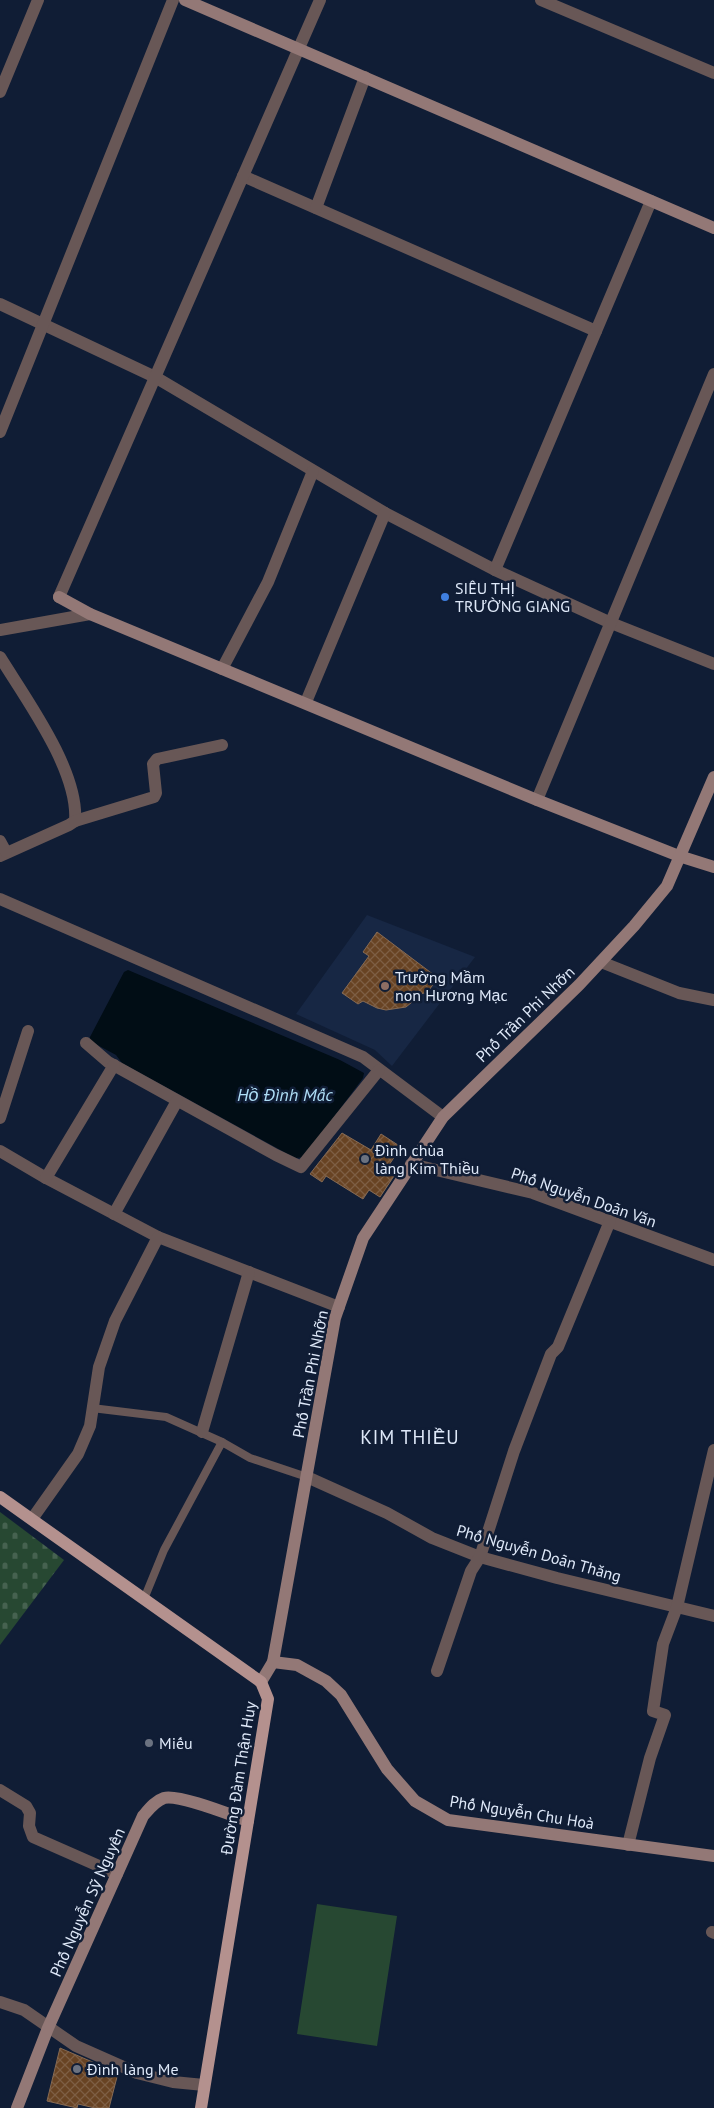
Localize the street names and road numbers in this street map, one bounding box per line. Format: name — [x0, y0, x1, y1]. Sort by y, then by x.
street label: Phố Trần Phi Nhỡn — [471, 962, 579, 1066]
street label: Phố Nguyễn Doãn Văn — [509, 1163, 659, 1231]
street label: Phố Trần Phi Nhỡn — [288, 1308, 332, 1440]
street label: Phố Nguyễn Doãn Thăng — [454, 1520, 624, 1586]
street label: Đường Đàm Thận Huy — [216, 1699, 260, 1857]
street label: Phố Nguyễn Chu Hoà — [448, 1791, 596, 1833]
street label: Phố Nguyễn Sỹ Nguyên — [45, 1824, 129, 1980]

